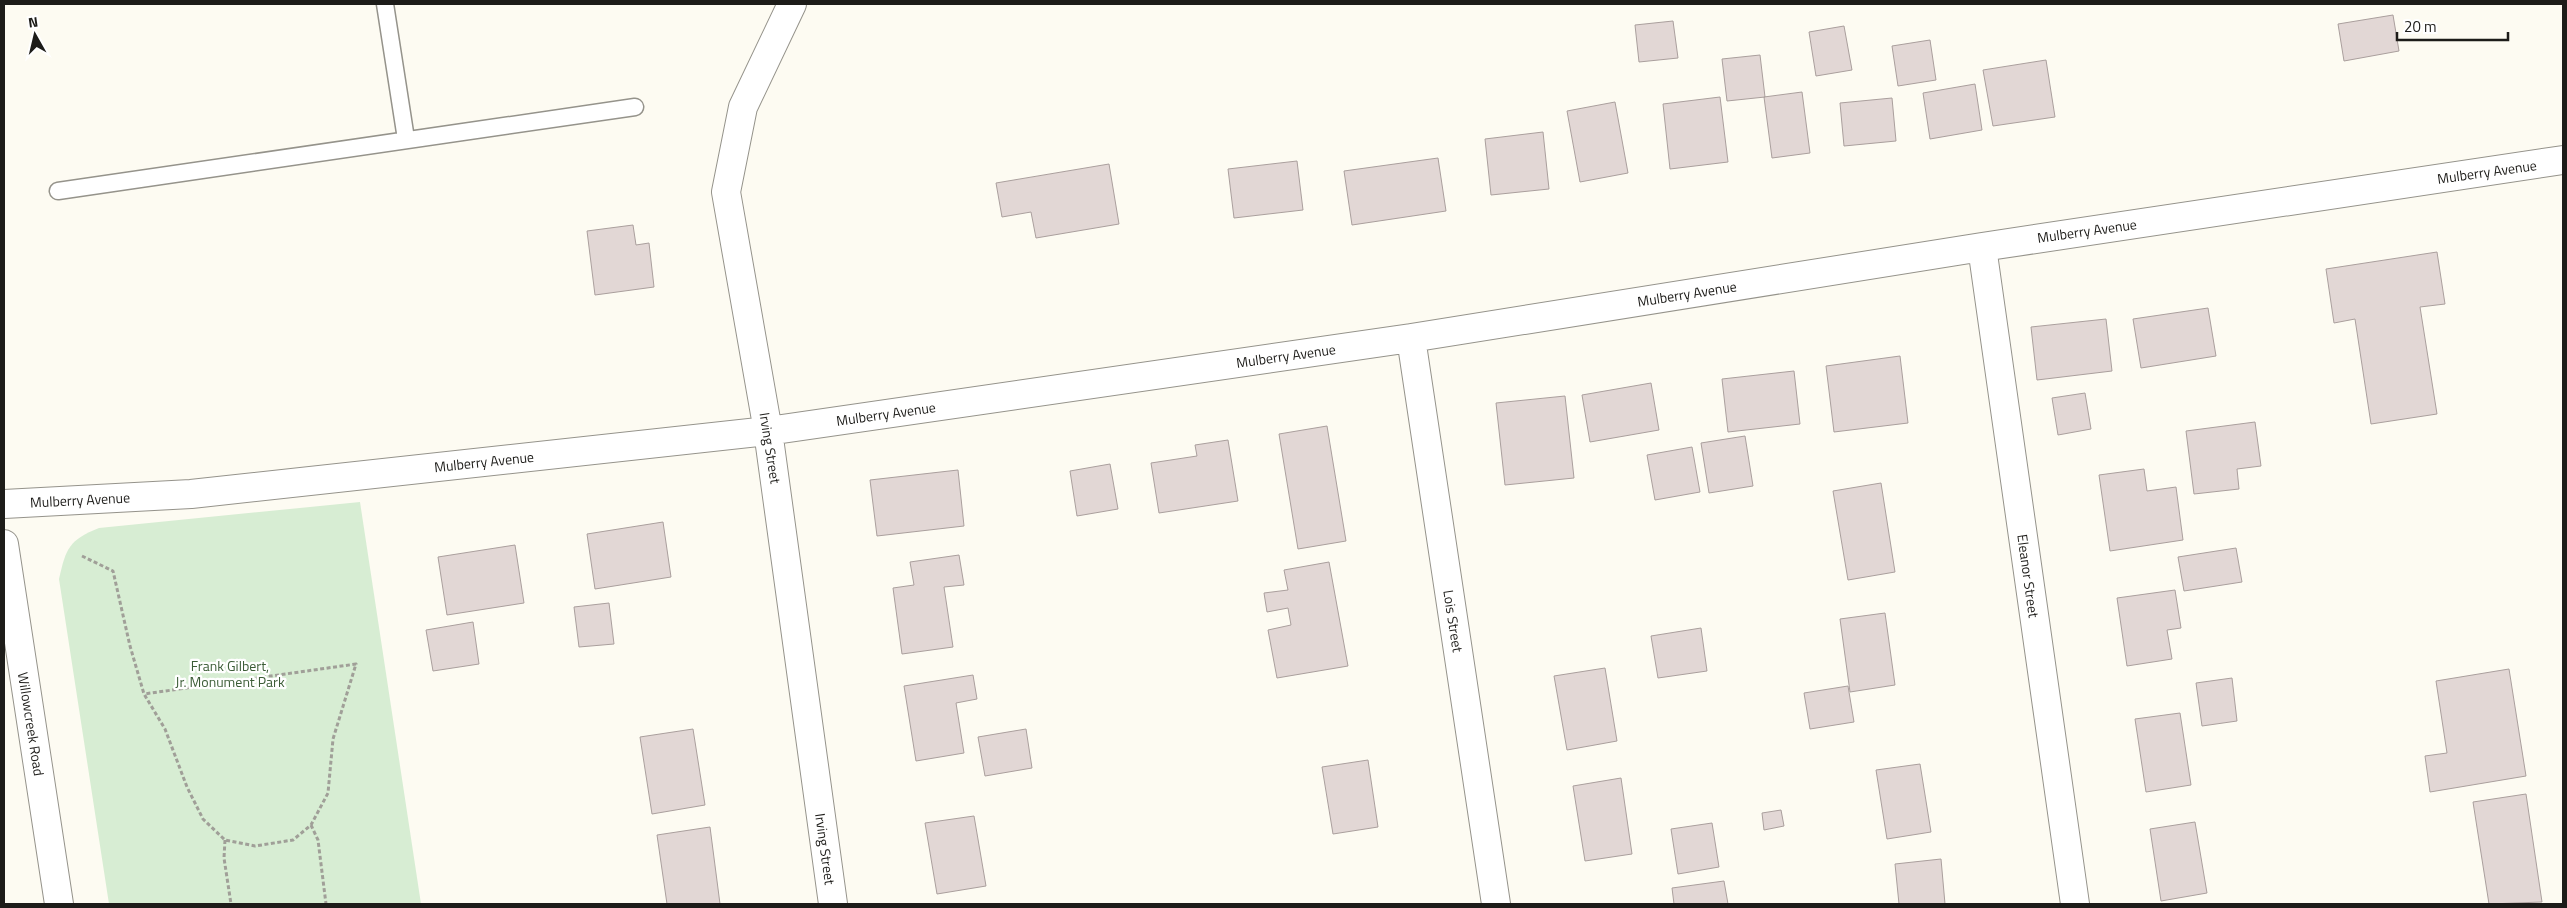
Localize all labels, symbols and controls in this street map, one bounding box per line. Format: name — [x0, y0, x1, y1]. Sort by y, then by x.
north arrow — [10, 10, 60, 60]
scale bar — [2397, 10, 2508, 42]
text: N — [27, 11, 39, 33]
text: 20 m — [2404, 15, 2437, 38]
street label: Mulberry Avenue — [2436, 154, 2538, 189]
street label: Mulberry Avenue — [2036, 213, 2138, 248]
street label: Mulberry Avenue — [1636, 275, 1738, 312]
street label: Mulberry Avenue — [1235, 338, 1337, 373]
street label: Mulberry Avenue — [835, 396, 937, 431]
street label: Irving Street — [754, 411, 787, 485]
street label: Mulberry Avenue — [433, 446, 535, 477]
street label: Mulberry Avenue — [29, 486, 131, 513]
street label: Eleanor Street — [2012, 533, 2045, 619]
street label: Lois Street — [1438, 588, 1469, 654]
park label: Frank Gilbert, Jr. Monument Park — [175, 655, 285, 692]
street label: Willowcreek Road — [13, 670, 50, 777]
street label: Irving Street — [810, 812, 841, 886]

